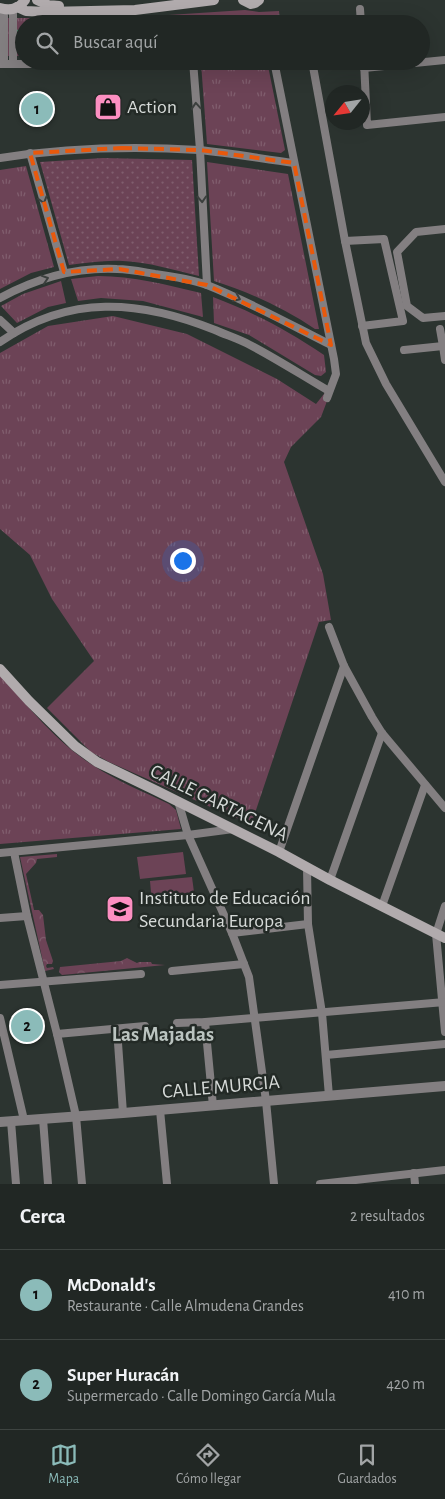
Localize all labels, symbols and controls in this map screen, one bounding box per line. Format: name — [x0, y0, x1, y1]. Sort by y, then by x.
search box — [15, 15, 430, 70]
icon: search — [33, 29, 61, 57]
text: Buscar aquí — [73, 33, 158, 52]
north arrow — [325, 85, 370, 130]
pin: 1 — [21, 90, 53, 128]
shop icon: Action — [93, 92, 123, 122]
place label: Action — [127, 97, 177, 117]
one-way arrow — [191, 102, 202, 110]
one-way arrow — [196, 195, 207, 203]
one-way arrow — [38, 196, 48, 204]
one-way arrow — [40, 274, 48, 284]
one-way arrow — [232, 293, 240, 303]
your location — [170, 548, 196, 574]
street label: CALLE CARTAGENA — [147, 761, 292, 845]
place label: Instituto de Educación Secundaria Europa — [139, 888, 311, 931]
school or university icon: Instituto de Educación Secundaria Europa — [105, 894, 135, 924]
pin: 2 — [11, 1007, 43, 1045]
district label: Las Majadas — [112, 1024, 214, 1045]
street label: CALLE MURCIA — [161, 1072, 281, 1102]
text: Cerca — [20, 1206, 66, 1227]
text: 2 resultados — [350, 1208, 425, 1224]
text: McDonald's — [67, 1276, 156, 1295]
text: 1 — [33, 1286, 39, 1302]
text: 410 m — [388, 1286, 425, 1302]
text: Restaurante · Calle Almudena Grandes — [67, 1298, 304, 1314]
text: Super Huracán — [67, 1366, 179, 1385]
text: 2 — [32, 1376, 40, 1392]
text: 420 m — [386, 1376, 425, 1392]
text: Supermercado · Calle Domingo García Mula — [67, 1388, 336, 1404]
tab: Mapa — [48, 1441, 79, 1488]
tab: Cómo llegar — [176, 1441, 241, 1488]
tab: Guardados — [338, 1441, 397, 1488]

